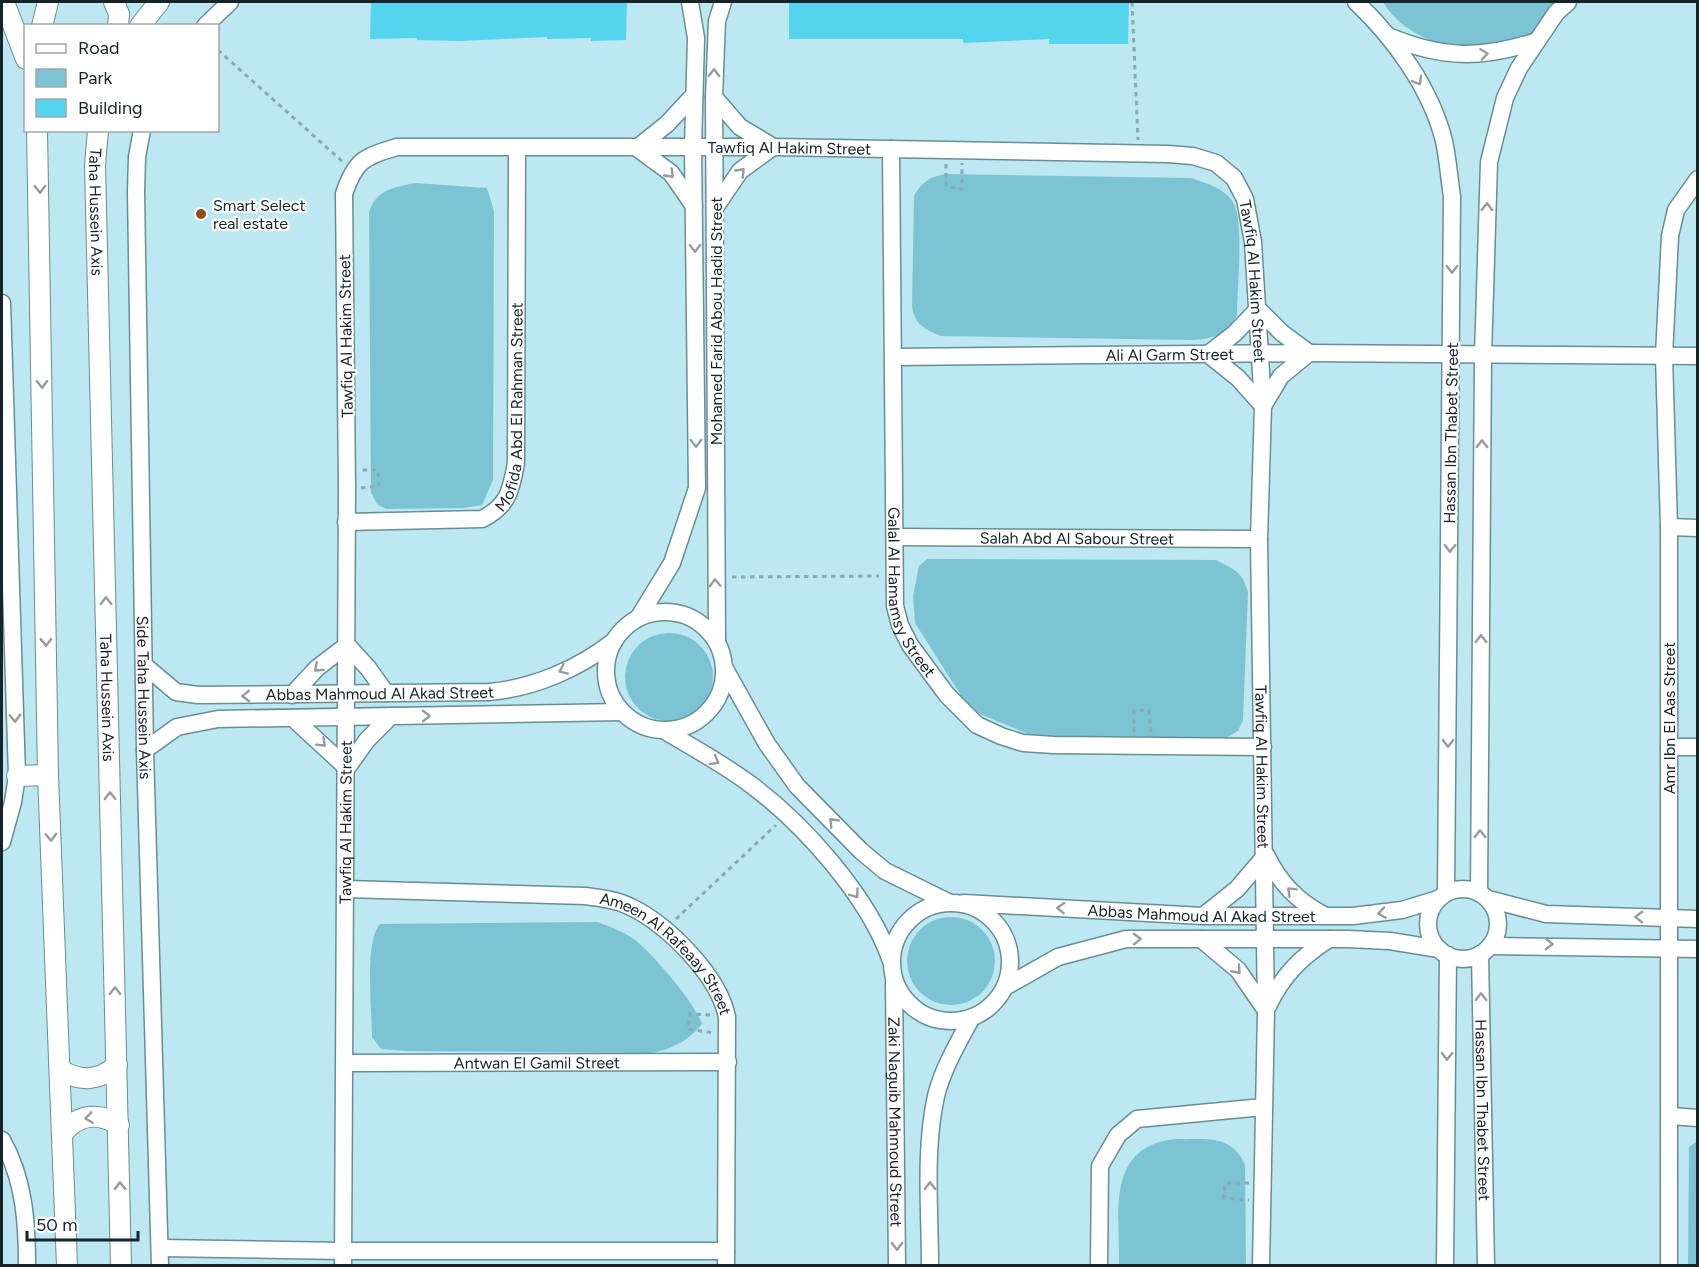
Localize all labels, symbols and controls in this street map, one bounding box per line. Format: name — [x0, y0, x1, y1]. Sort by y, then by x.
legend — [24, 24, 219, 132]
text: Road — [78, 37, 119, 59]
one-way arrow — [1480, 48, 1489, 60]
text: Park — [78, 67, 113, 89]
one-way arrow — [708, 69, 721, 78]
one-way arrow — [1410, 75, 1422, 85]
text: Building — [78, 97, 143, 119]
street label: Tawfiq Al Hakim Street — [707, 137, 871, 158]
street label: Taha Hussein Axis — [85, 147, 107, 276]
one-way arrow — [663, 167, 674, 177]
one-way arrow — [733, 169, 744, 180]
one-way arrow — [33, 184, 46, 193]
place label: Smart Select real estate — [213, 196, 306, 233]
street label: Mohamed Farid Abou Hadid Street — [707, 197, 726, 445]
street label: Tawfiq Al Hakim Street — [1236, 198, 1270, 364]
one-way arrow — [1480, 203, 1493, 212]
marker: Smart Select real estate — [194, 207, 208, 221]
one-way arrow — [689, 244, 701, 253]
street label: Tawfiq Al Hakim Street — [335, 254, 357, 418]
one-way arrow — [1446, 265, 1458, 274]
street label: Mofida Abd El Rahman Street — [490, 302, 526, 515]
street label: Hassan Ibn Thabet Street — [1440, 342, 1462, 524]
street label: Ali Al Garm Street — [1106, 344, 1234, 364]
one-way arrow — [36, 379, 49, 388]
one-way arrow — [690, 439, 702, 448]
one-way arrow — [1476, 440, 1488, 449]
street label: Galal Al Hamamsy Street — [885, 507, 940, 680]
street label: Salah Abd Al Sabour Street — [980, 528, 1174, 548]
one-way arrow — [1444, 544, 1456, 553]
one-way arrow — [709, 579, 721, 588]
one-way arrow — [99, 597, 112, 606]
street label: Side Taha Hussein Axis — [133, 616, 155, 780]
street label: Taha Hussein Axis — [97, 634, 119, 762]
one-way arrow — [1475, 635, 1487, 644]
one-way arrow — [40, 637, 53, 646]
street label: Amr Ibn El Aas Street — [1660, 642, 1679, 794]
one-way arrow — [314, 661, 324, 672]
one-way arrow — [559, 663, 570, 675]
street label: Abbas Mahmoud Al Akad Street — [266, 682, 495, 704]
street label: Tawfiq Al Hakim Street — [1252, 685, 1273, 849]
one-way arrow — [242, 690, 251, 702]
one-way arrow — [422, 710, 431, 722]
one-way arrow — [8, 714, 21, 723]
one-way arrow — [315, 736, 325, 747]
one-way arrow — [1442, 739, 1454, 748]
street label: Tawfiq Al Hakim Street — [335, 740, 355, 904]
one-way arrow — [709, 753, 719, 765]
one-way arrow — [104, 792, 117, 801]
one-way arrow — [829, 819, 840, 829]
one-way arrow — [1474, 830, 1486, 839]
one-way arrow — [45, 832, 58, 841]
one-way arrow — [848, 888, 859, 899]
one-way arrow — [1287, 888, 1298, 898]
street label: Ameen Al Rafeaay Street — [598, 889, 736, 1017]
street label: Abbas Mahmoud Al Akad Street — [1087, 900, 1316, 926]
one-way arrow — [1057, 902, 1066, 915]
one-way arrow — [1377, 907, 1387, 919]
one-way arrow — [1635, 911, 1644, 923]
one-way arrow — [1132, 933, 1141, 945]
one-way arrow — [1544, 938, 1553, 951]
one-way arrow — [1230, 964, 1241, 974]
one-way arrow — [109, 987, 121, 996]
one-way arrow — [1475, 993, 1487, 1002]
street label: Zaki Naguib Mahmoud Street — [885, 1017, 906, 1227]
street label: Hassan Ibn Thabet Street — [1472, 1019, 1494, 1201]
one-way arrow — [1441, 1051, 1453, 1060]
street label: Antwan El Gamil Street — [454, 1053, 620, 1072]
one-way arrow — [84, 1111, 94, 1123]
one-way arrow — [113, 1182, 126, 1191]
one-way arrow — [924, 1182, 936, 1191]
scale bar — [27, 1204, 138, 1242]
text: 50 m — [36, 1214, 78, 1236]
one-way arrow — [891, 1242, 903, 1251]

